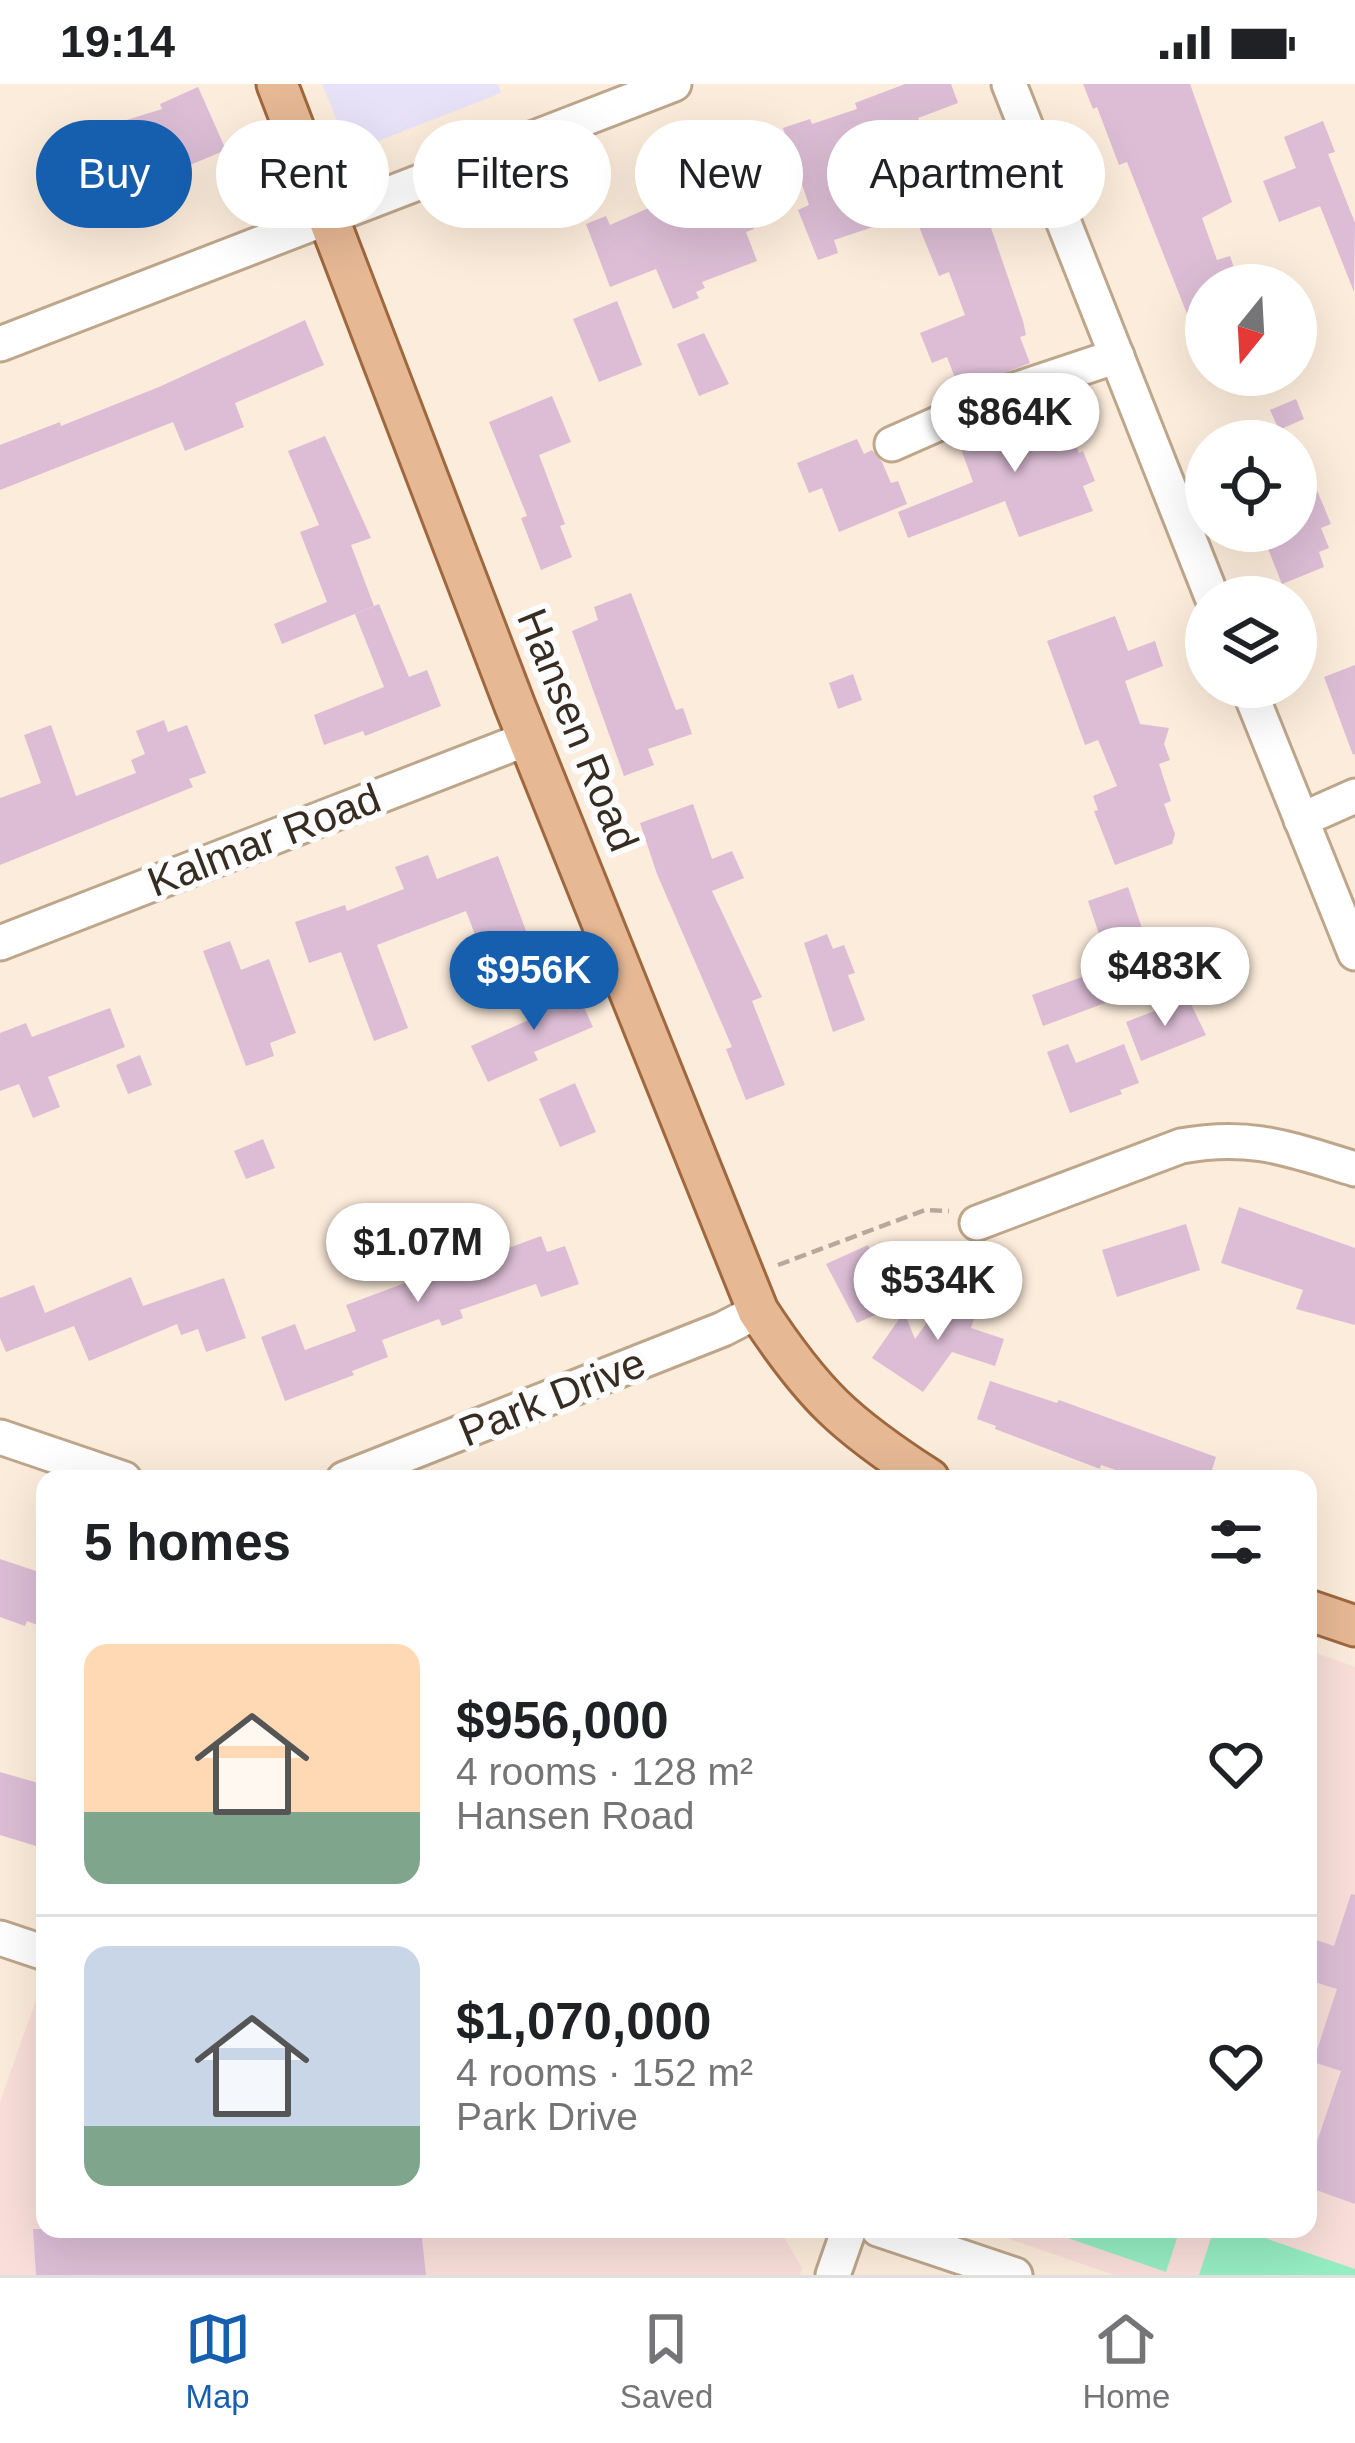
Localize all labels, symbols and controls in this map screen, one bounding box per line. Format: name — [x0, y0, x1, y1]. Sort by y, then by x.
text: 19:14 — [60, 16, 175, 67]
chip: Buy — [36, 120, 192, 228]
chip: Rent — [216, 120, 389, 228]
chip: Filters — [413, 120, 611, 228]
chip: New — [635, 120, 803, 228]
chip: Apartment — [827, 120, 1105, 228]
north arrow — [1185, 264, 1317, 396]
map controls — [1185, 264, 1317, 708]
pin: $864K — [931, 373, 1099, 475]
text: $864K — [958, 390, 1072, 433]
button: locate — [1185, 420, 1317, 552]
button: layers — [1185, 576, 1317, 708]
street label: Hansen Road — [508, 602, 648, 858]
street label: Kalmar Road — [141, 774, 387, 906]
pin: $483K — [1081, 927, 1249, 1029]
pin: $956K — [450, 931, 618, 1033]
text: $483K — [1108, 944, 1222, 987]
text: $956K — [477, 948, 591, 991]
pin: $1.07M — [320, 1203, 516, 1305]
text: $1.07M — [353, 1220, 483, 1263]
pin: $534K — [854, 1241, 1022, 1343]
text: $534K — [881, 1258, 995, 1301]
street label: Park Drive — [452, 1338, 652, 1456]
icon: filters — [1203, 1509, 1269, 1575]
text: 5 homes — [84, 1514, 291, 1571]
icon: home — [180, 1692, 324, 1836]
text: $956,000 — [456, 1692, 669, 1749]
icon: heart — [1203, 1731, 1269, 1797]
text: 4 rooms · 128 m² — [456, 1750, 753, 1793]
text: Hansen Road — [456, 1794, 695, 1837]
text: $1,070,000 — [456, 1993, 711, 2050]
icon: home — [180, 1994, 324, 2138]
icon: heart — [1203, 2033, 1269, 2099]
text: 4 rooms · 152 m² — [456, 2051, 753, 2094]
text: Park Drive — [456, 2095, 638, 2138]
tab: Map — [185, 2306, 251, 2416]
tab: Saved — [620, 2306, 713, 2416]
tab: Home — [1082, 2306, 1170, 2416]

